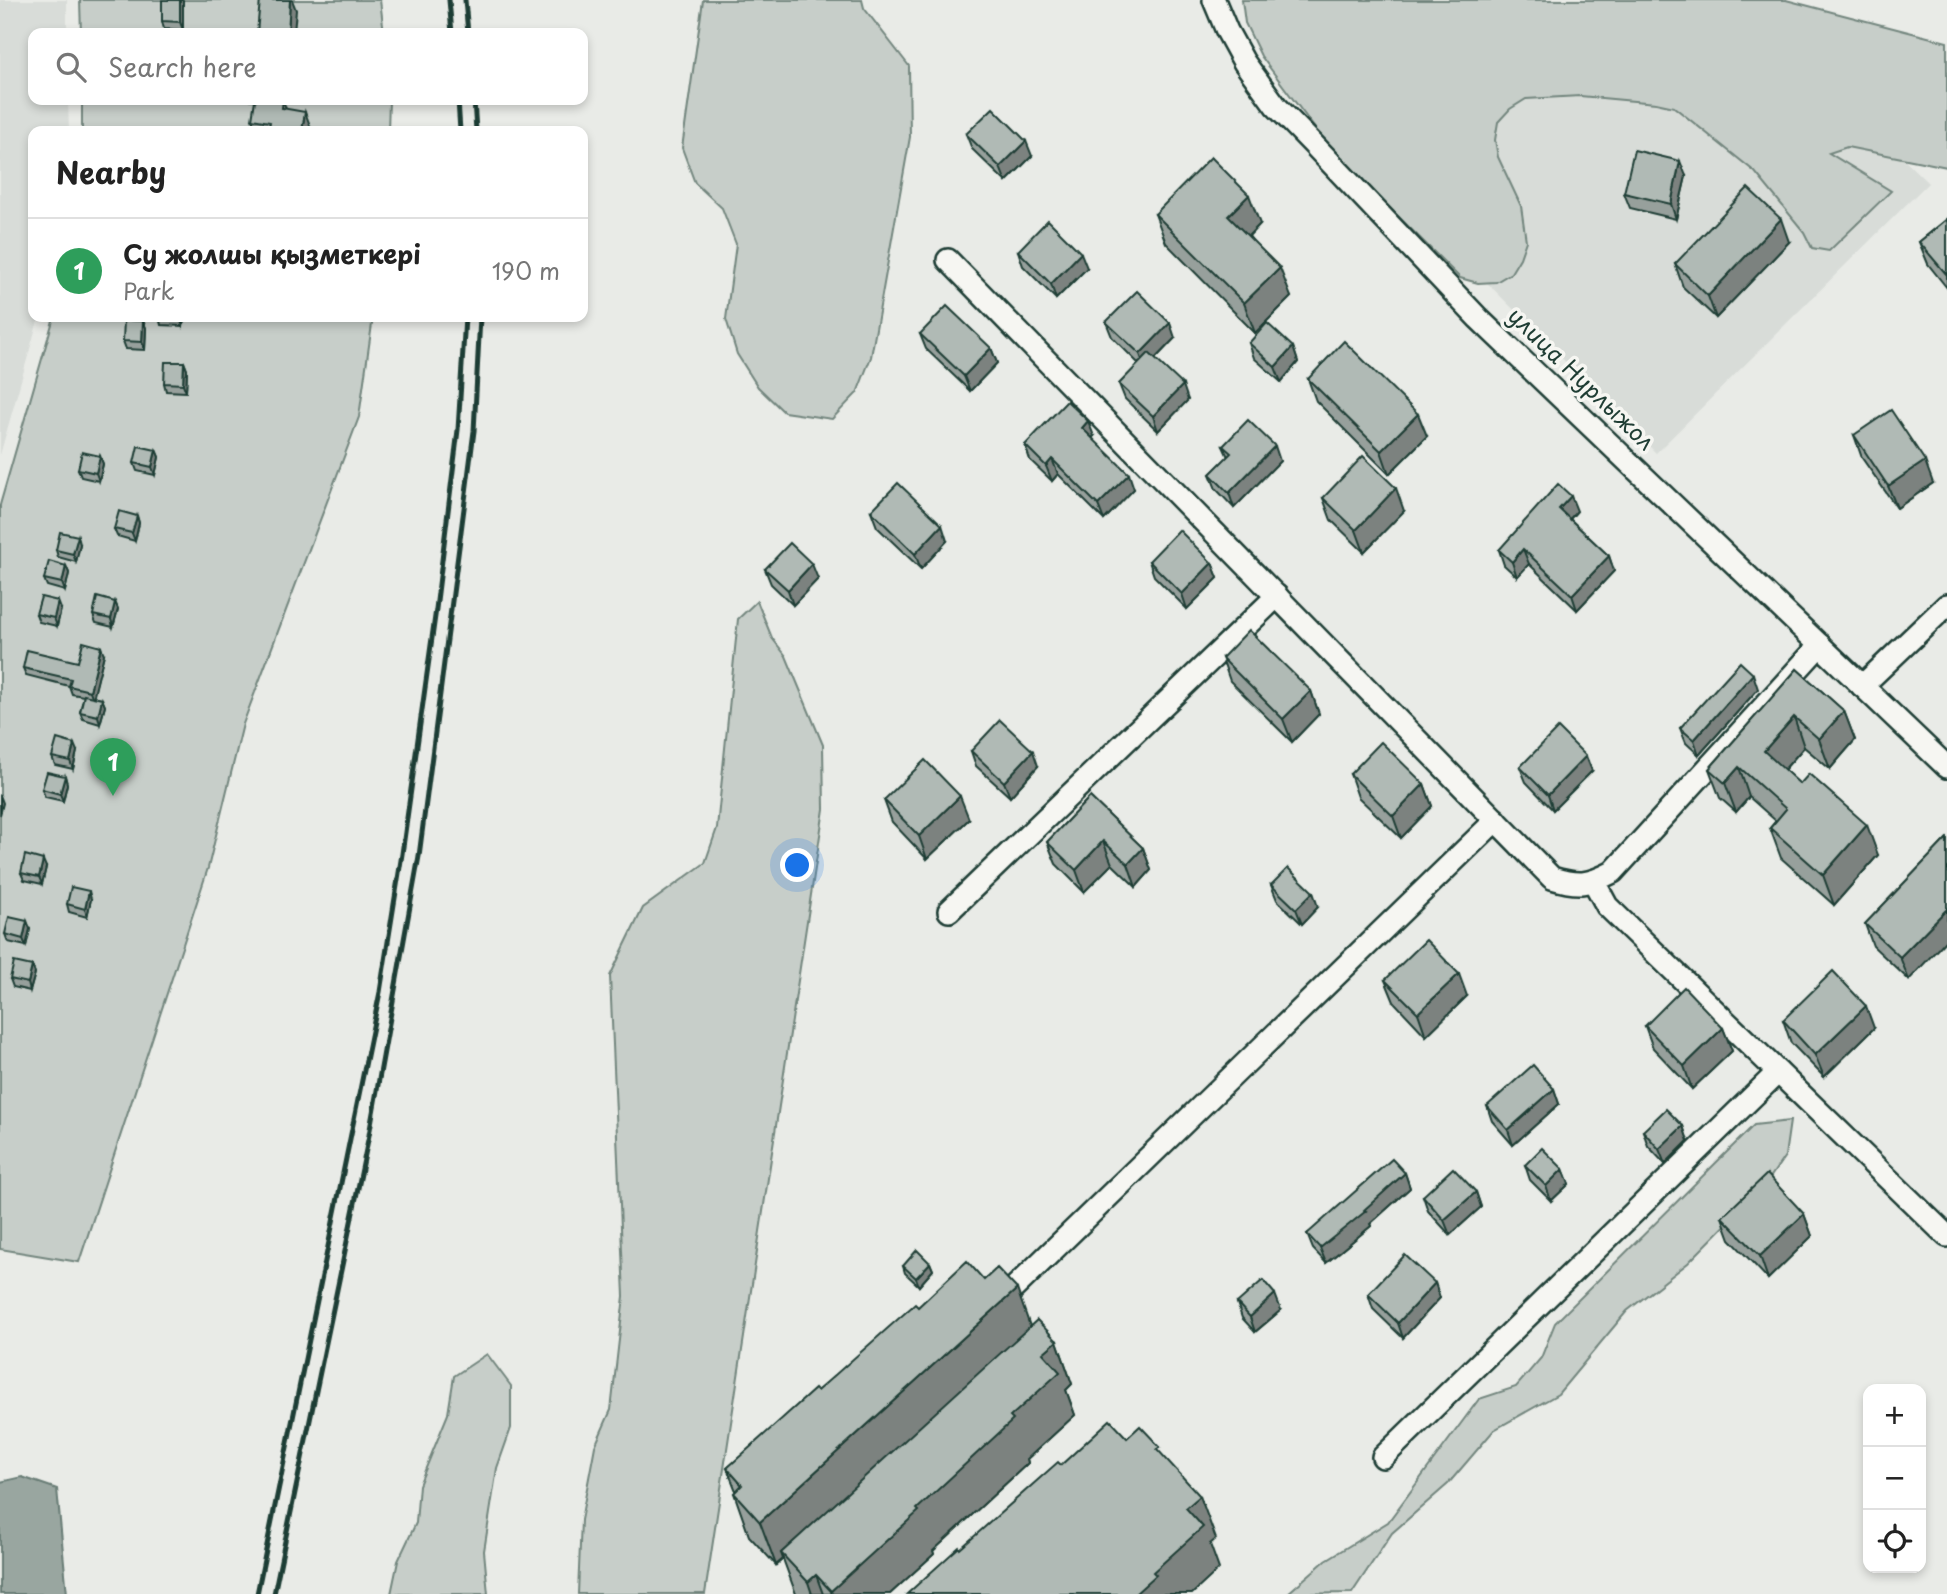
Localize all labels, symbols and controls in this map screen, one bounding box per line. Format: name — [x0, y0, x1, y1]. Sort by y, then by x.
search box — [28, 28, 588, 105]
text: Search here — [108, 47, 257, 86]
icon: search — [52, 48, 90, 86]
text: Nearby — [56, 149, 166, 194]
text: Су жолшы қызметкері — [123, 234, 421, 273]
text: 1 — [74, 253, 85, 288]
text: 190 m — [492, 253, 560, 288]
text: Park — [123, 273, 174, 308]
street label: улица Нурлыжол — [1501, 298, 1664, 458]
pin: 1 — [90, 738, 136, 796]
your location — [780, 848, 814, 882]
map controls — [1863, 1384, 1926, 1573]
button: + — [1863, 1384, 1926, 1447]
button: − — [1863, 1447, 1926, 1510]
button: locate — [1863, 1510, 1926, 1573]

